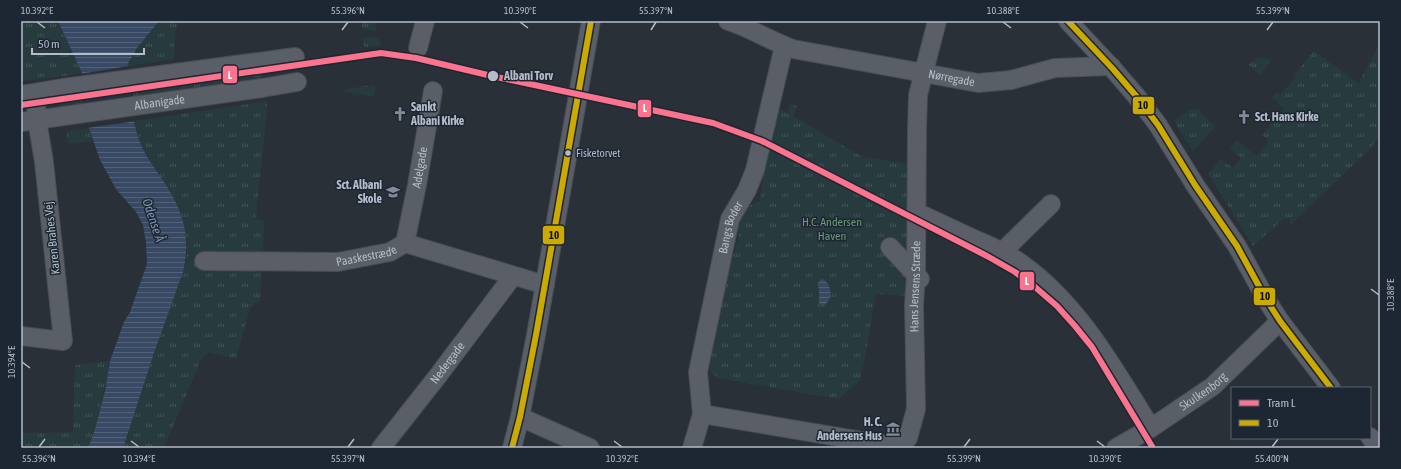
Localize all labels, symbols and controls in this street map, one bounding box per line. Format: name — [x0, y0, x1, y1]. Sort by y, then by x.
text: 10.392°E — [21, 5, 54, 16]
text: 55.396°N — [331, 5, 365, 16]
text: 10.390°E — [504, 5, 537, 16]
text: 55.397°N — [639, 5, 673, 16]
text: 10.388°E — [987, 5, 1020, 16]
text: 55.399°N — [1256, 5, 1290, 16]
scale bar — [32, 30, 144, 56]
text: 50 m — [38, 37, 60, 51]
line badge: L — [222, 65, 238, 84]
street label: Nørregade — [927, 67, 976, 89]
text: L — [228, 69, 233, 81]
marker: Albani Torv — [486, 69, 500, 83]
place label: Albani Torv — [503, 69, 553, 83]
street label: Albanigade — [134, 92, 186, 113]
line badge: 10 — [1132, 96, 1155, 115]
line badge: L — [637, 99, 652, 118]
text: 10 — [1138, 99, 1148, 111]
place label: Sankt Albani Kirke — [410, 100, 465, 128]
text: L — [643, 102, 648, 114]
church icon: Sankt Albani Kirke — [392, 106, 408, 122]
church icon: Sct. Hans Kirke — [1236, 109, 1252, 125]
place label: Sct. Hans Kirke — [1255, 110, 1319, 124]
street label: Adelgade — [410, 146, 430, 189]
place label: Fisketorvet — [576, 147, 621, 159]
marker: Fisketorvet — [563, 148, 573, 158]
place label: Sct. Albani Skole — [336, 178, 383, 206]
school or university icon: Sct. Albani Skole — [385, 184, 401, 200]
water label: Odense Å — [139, 197, 168, 244]
street label: Bangs Boder — [716, 199, 746, 255]
street label: Karen Brahes Vej — [41, 201, 63, 275]
park label: H.C. Andersen Haven — [802, 215, 862, 243]
line badge: 10 — [542, 225, 565, 245]
text: 10 — [549, 229, 559, 241]
street label: Hans Jensens Stræde — [907, 241, 923, 332]
street label: Paaskestræde — [335, 242, 399, 269]
line badge: L — [1019, 271, 1035, 291]
text: L — [1025, 275, 1030, 287]
text: 10.388°E — [1385, 278, 1396, 311]
line badge: 10 — [1253, 287, 1276, 306]
text: 10 — [1260, 290, 1270, 302]
street label: Nedergade — [427, 339, 468, 387]
text: 10.394°E — [6, 345, 17, 378]
street label: Skulkenborg — [1177, 369, 1230, 414]
legend — [1231, 387, 1371, 439]
text: Tram L — [1267, 396, 1296, 410]
place label: H. C. Andersens Hus — [816, 415, 883, 443]
text: 10 — [1267, 416, 1279, 430]
museum icon: H. C. Andersens Hus — [885, 421, 901, 437]
text: 55.396°N — [22, 453, 56, 464]
text: 10.394°E — [123, 453, 156, 464]
text: 55.397°N — [331, 453, 365, 464]
text: 10.392°E — [606, 453, 639, 464]
text: 55.399°N — [947, 453, 981, 464]
text: 10.390°E — [1089, 453, 1122, 464]
text: 55.400°N — [1255, 453, 1289, 464]

